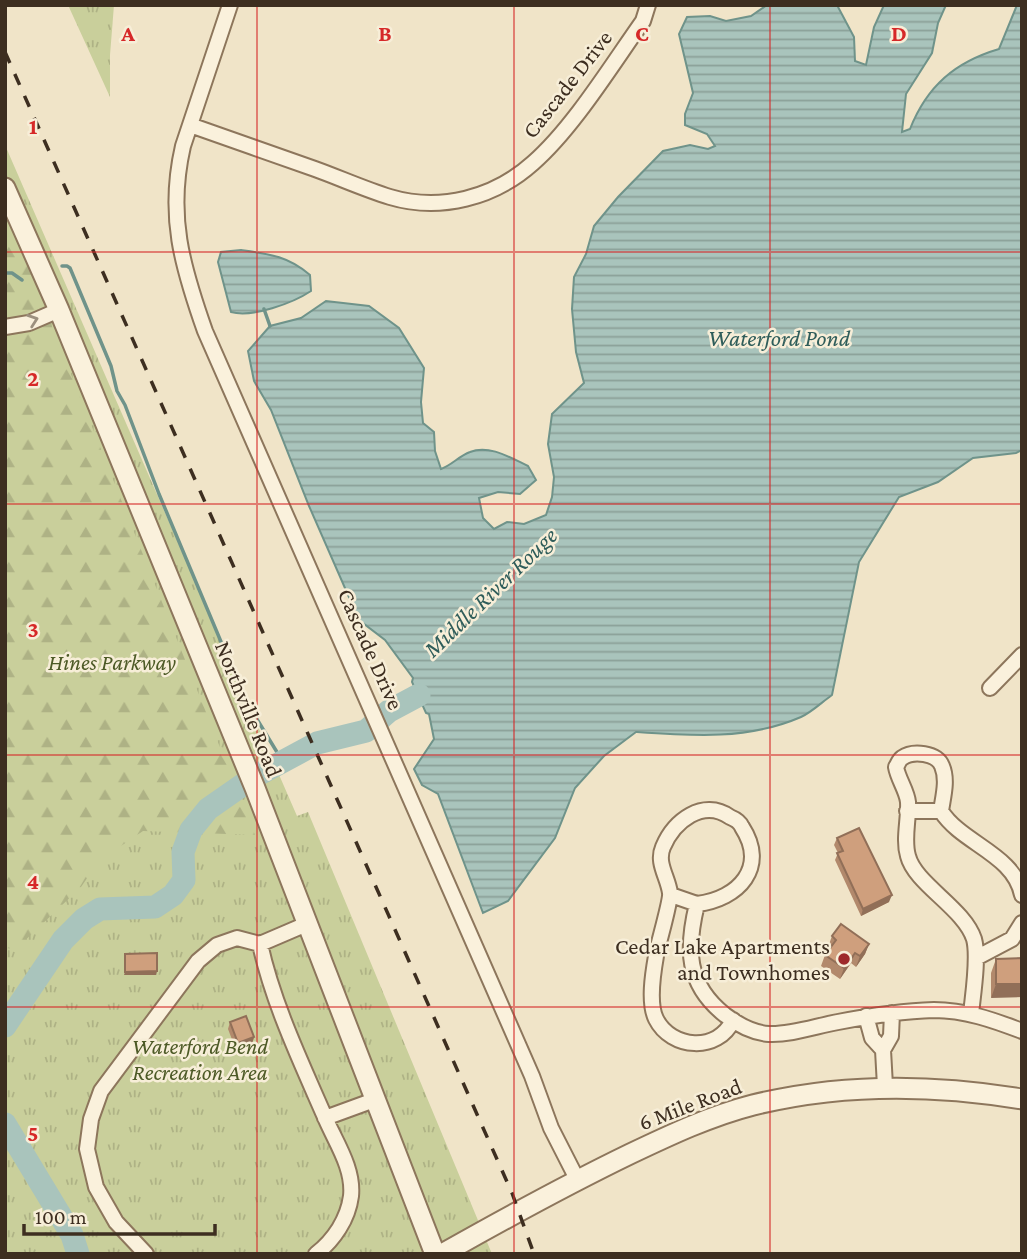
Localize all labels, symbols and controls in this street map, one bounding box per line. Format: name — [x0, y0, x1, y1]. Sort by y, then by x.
text: A — [120, 20, 135, 46]
text: B — [378, 20, 392, 46]
text: C — [635, 20, 649, 46]
text: D — [891, 20, 907, 46]
street label: Cascade Drive — [517, 25, 617, 143]
text: 1 — [29, 113, 38, 139]
one-way arrow — [26, 314, 38, 328]
water label: Waterford Pond — [708, 324, 851, 351]
text: 2 — [27, 365, 39, 391]
water label: Middle River Rouge — [417, 522, 562, 663]
street label: Cascade Drive — [333, 584, 409, 714]
text: 3 — [27, 616, 39, 642]
street label: Northville Road — [210, 637, 288, 781]
park label: Hines Parkway — [48, 649, 176, 675]
text: 4 — [27, 868, 39, 894]
place label: Cedar Lake Apartments and Townhomes — [615, 933, 830, 985]
marker: Cedar Lake Apartments and Townhomes — [836, 951, 852, 967]
park label: Waterford Bend Recreation Area — [132, 1033, 269, 1085]
street label: 6 Mile Road — [635, 1072, 745, 1136]
text: 5 — [27, 1120, 39, 1146]
scale bar — [24, 1192, 215, 1236]
text: 100 m — [35, 1205, 87, 1229]

